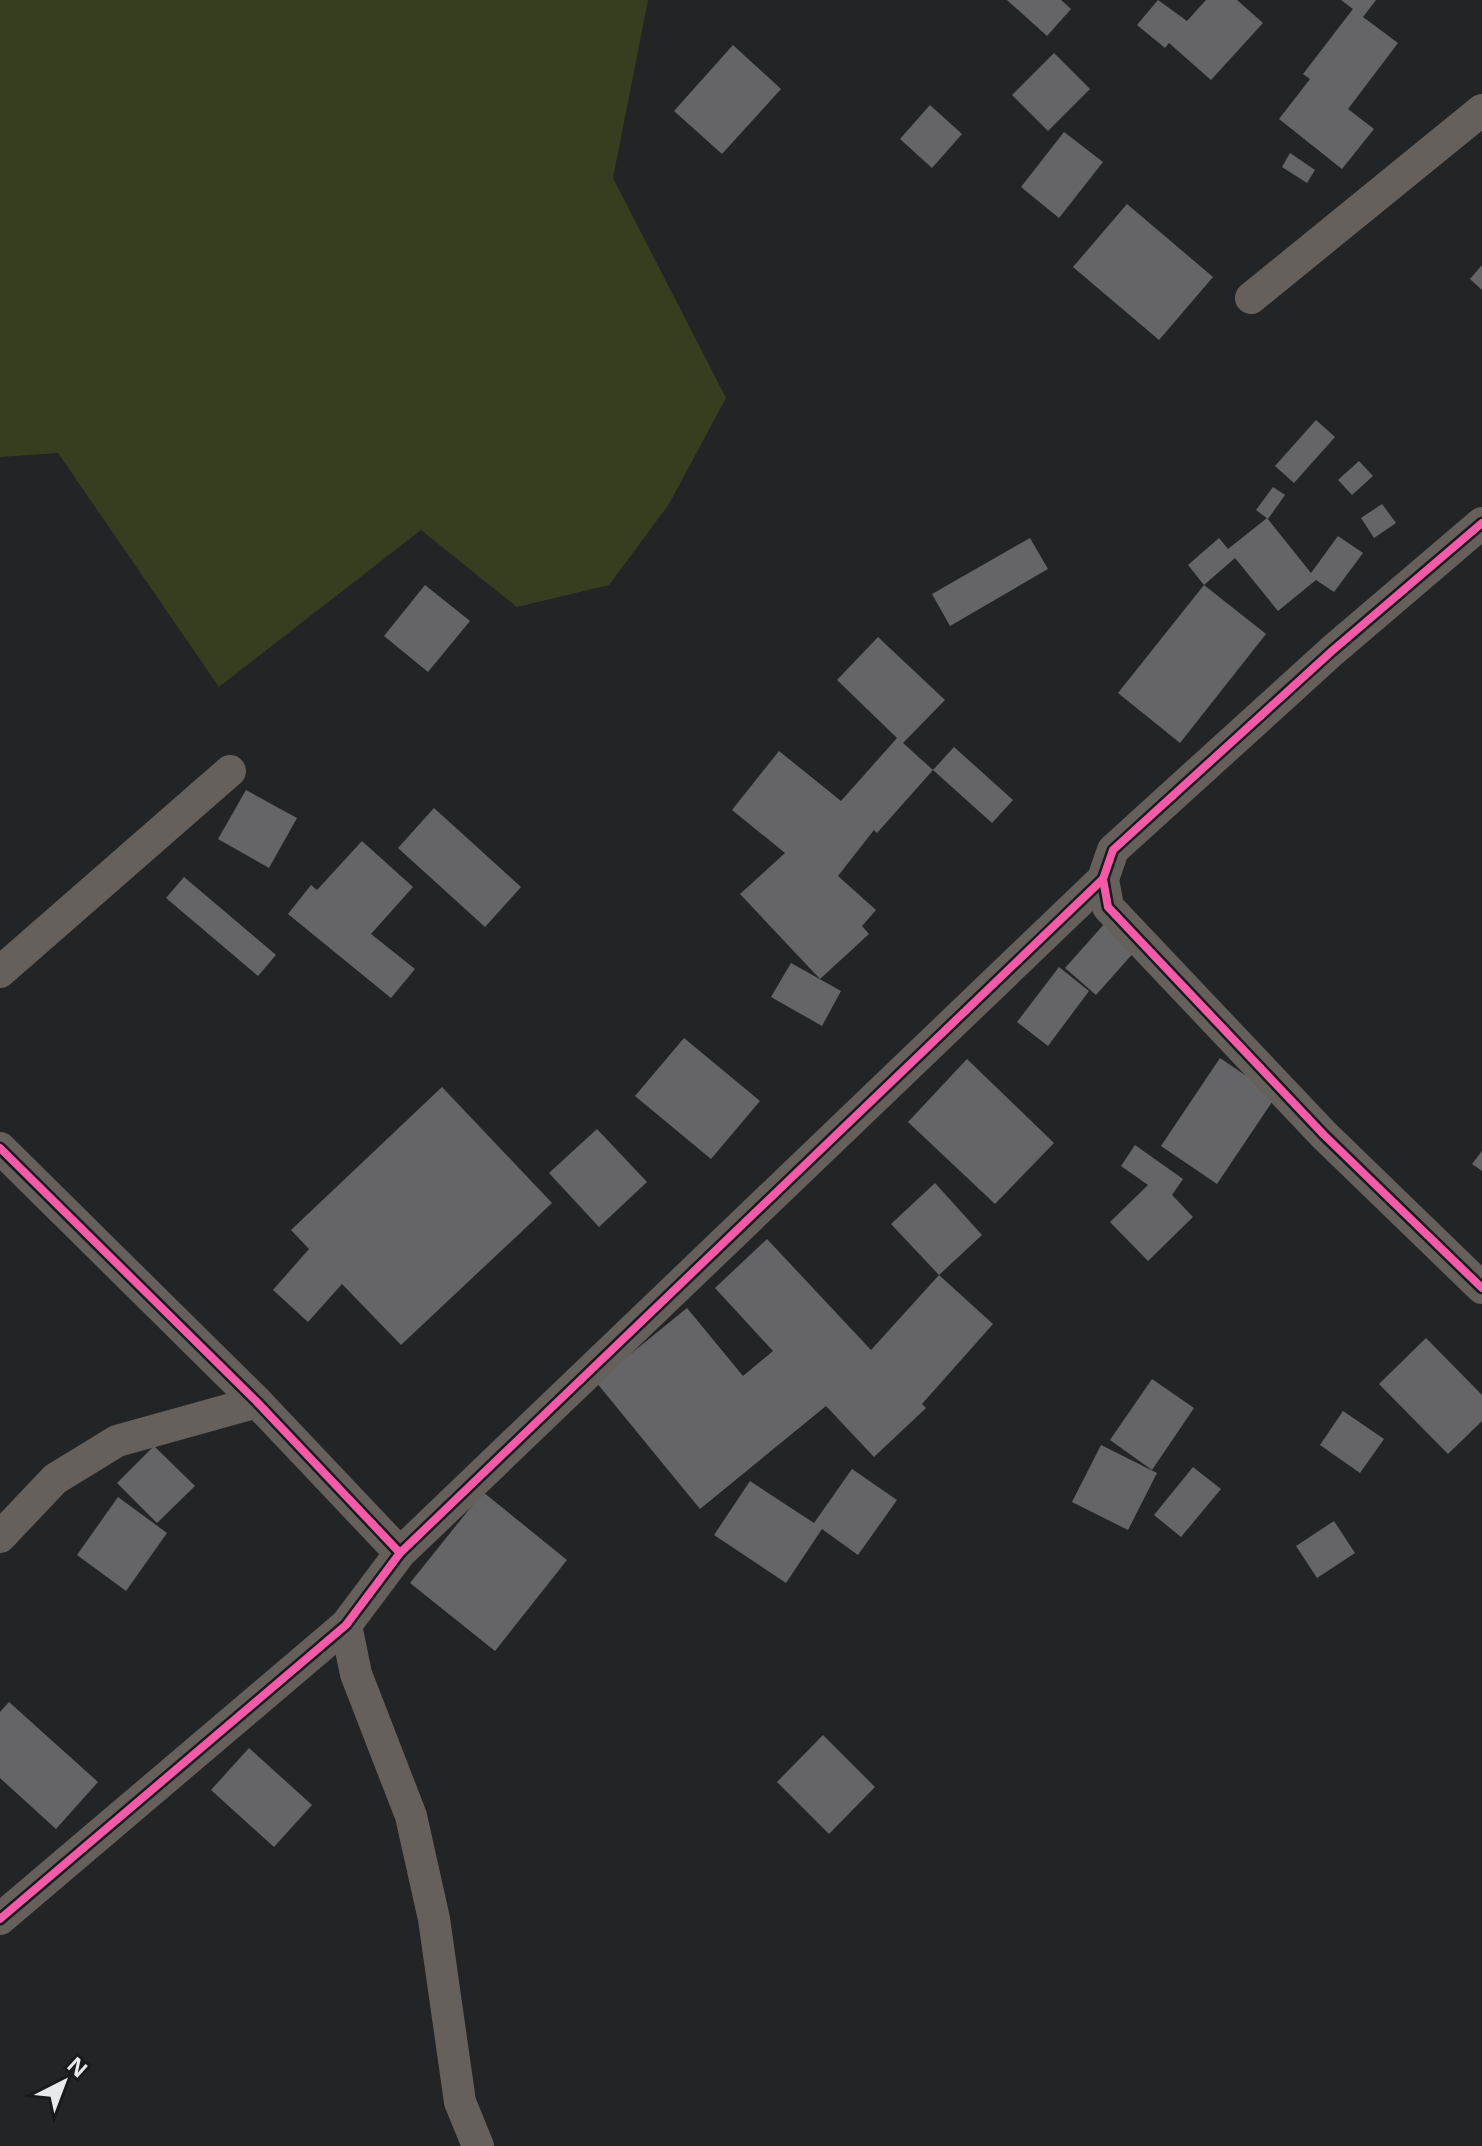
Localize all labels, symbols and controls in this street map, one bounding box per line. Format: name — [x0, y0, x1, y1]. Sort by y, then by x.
north arrow — [24, 2042, 104, 2122]
text: N — [61, 2049, 95, 2084]

